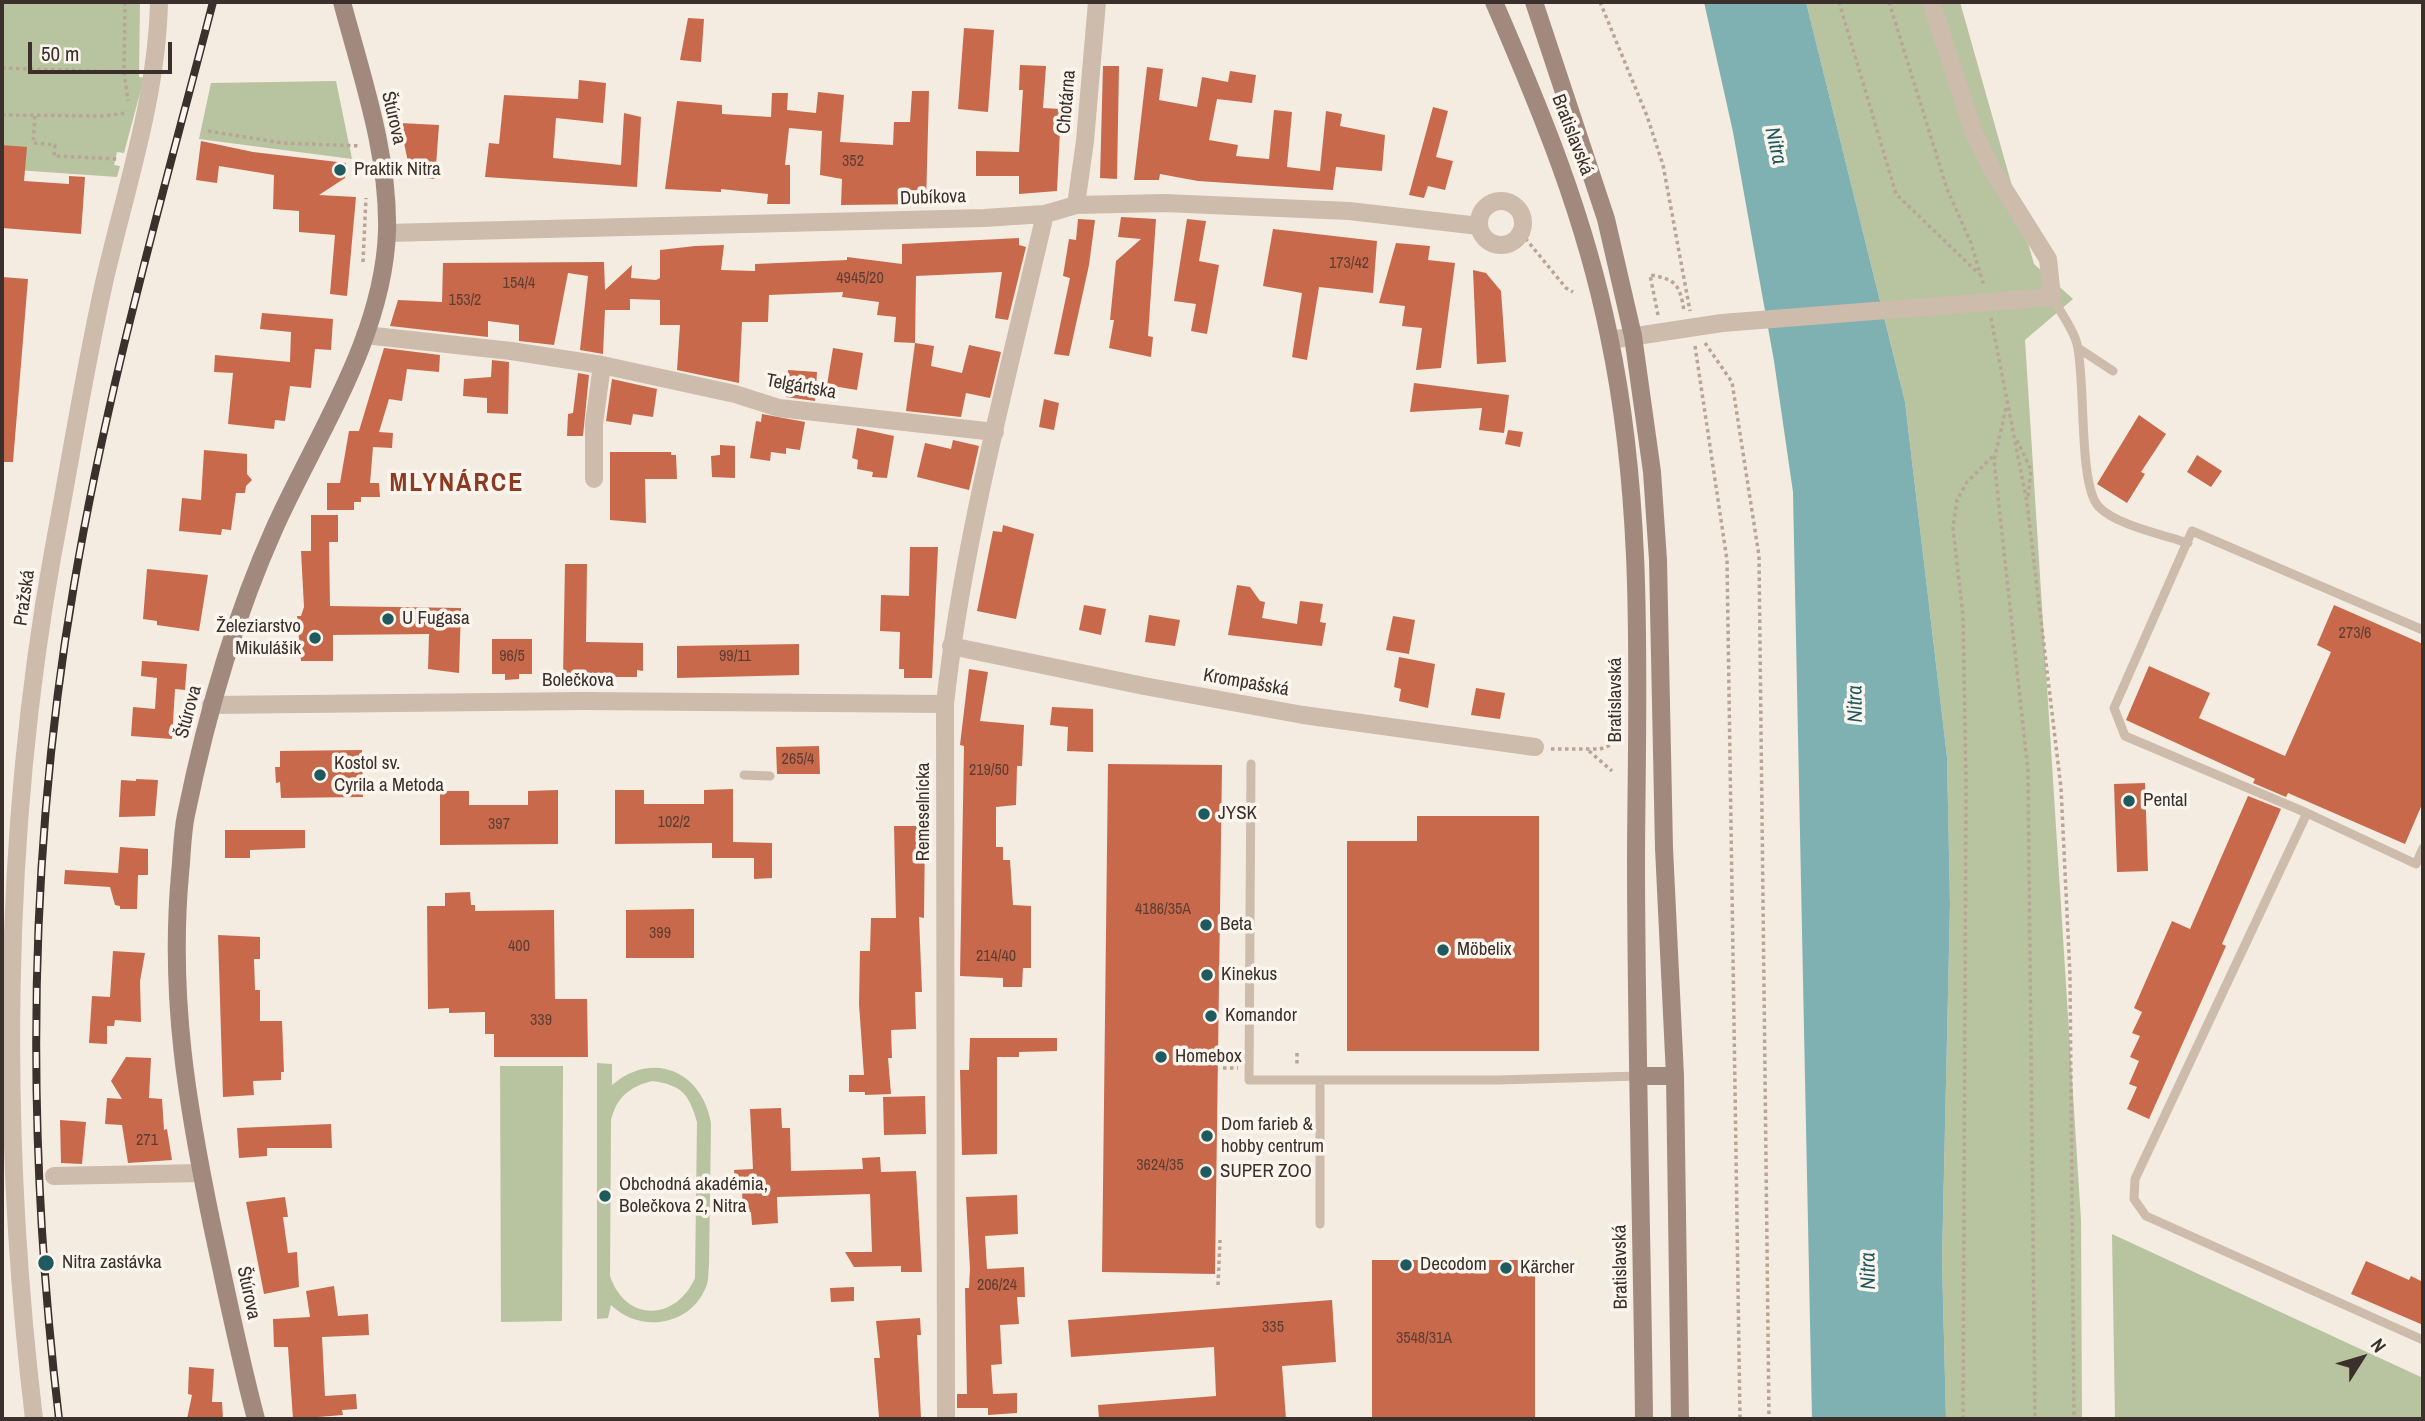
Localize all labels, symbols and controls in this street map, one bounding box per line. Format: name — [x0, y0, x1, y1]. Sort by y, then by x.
scale bar — [32, 28, 175, 72]
text: 50 m — [41, 39, 79, 68]
street label: Chotárna — [1053, 69, 1081, 135]
street label: Štúrova — [376, 89, 410, 147]
street label: Bratislavská — [1546, 91, 1598, 179]
water label: Nitra — [1759, 125, 1791, 167]
house number: 352 — [842, 152, 864, 172]
place label: Praktik Nitra — [354, 159, 441, 181]
marker: Praktik Nitra — [332, 162, 348, 178]
street label: Dubíkova — [900, 185, 966, 211]
house number: 173/42 — [1329, 254, 1369, 274]
house number: 4945/20 — [836, 269, 884, 289]
house number: 154/4 — [503, 274, 535, 294]
house number: 153/2 — [449, 291, 481, 311]
street label: Telgártska — [764, 370, 838, 404]
district label: MLYNÁRCE — [391, 468, 523, 500]
street label: Pražská — [10, 569, 40, 627]
place label: U Fugasa — [402, 608, 470, 630]
marker: U Fugasa — [380, 611, 396, 627]
place label: Železiarstvo Mikulášik — [216, 616, 301, 660]
house number: 273/6 — [2339, 624, 2371, 644]
marker: Železiarstvo Mikulášik — [307, 630, 323, 646]
house number: 96/5 — [499, 647, 525, 667]
house number: 99/11 — [719, 647, 751, 667]
street label: Bratislavská — [1605, 658, 1627, 742]
street label: Krompašská — [1201, 664, 1291, 702]
street label: Bolečkova — [542, 670, 614, 692]
street label: Štúrova — [171, 683, 207, 741]
water label: Nitra — [1843, 685, 1869, 723]
house number: 265/4 — [782, 750, 814, 770]
place label: Kostol sv. Cyrila a Metoda — [334, 753, 444, 797]
house number: 219/50 — [969, 761, 1009, 781]
street label: Remeselnícka — [913, 763, 935, 861]
marker: Kostol sv. Cyrila a Metoda — [312, 767, 328, 783]
place label: Pental — [2143, 790, 2187, 812]
marker: Pental — [2121, 793, 2137, 809]
place label: JYSK — [1218, 803, 1257, 825]
marker: JYSK — [1196, 806, 1212, 822]
house number: 102/2 — [658, 813, 690, 833]
house number: 397 — [488, 815, 510, 835]
house number: 4186/35A — [1135, 900, 1191, 920]
place label: Beta — [1220, 914, 1252, 936]
marker: Beta — [1198, 917, 1214, 933]
house number: 399 — [649, 924, 671, 944]
house number: 400 — [508, 937, 530, 957]
place label: Möbelix — [1457, 939, 1512, 961]
marker: Möbelix — [1435, 942, 1451, 958]
house number: 214/40 — [976, 947, 1016, 967]
place label: Kinekus — [1221, 964, 1277, 986]
marker: Kinekus — [1199, 967, 1215, 983]
place label: Komandor — [1225, 1005, 1297, 1027]
marker: Komandor — [1203, 1008, 1219, 1024]
house number: 339 — [530, 1011, 552, 1031]
place label: Homebox — [1175, 1046, 1242, 1068]
marker: Homebox — [1153, 1049, 1169, 1065]
place label: Dom farieb & hobby centrum — [1221, 1114, 1324, 1158]
marker: Dom farieb & hobby centrum — [1199, 1128, 1215, 1144]
house number: 271 — [136, 1131, 158, 1151]
house number: 3624/35 — [1136, 1156, 1184, 1176]
place label: SUPER ZOO — [1220, 1161, 1312, 1183]
marker: SUPER ZOO — [1198, 1164, 1214, 1180]
place label: Obchodná akadémia, Bolečkova 2, Nitra — [619, 1174, 768, 1218]
marker: Obchodná akadémia, Bolečkova 2, Nitra — [597, 1188, 613, 1204]
street label: Bratislavská — [1609, 1224, 1633, 1310]
place label: Nitra zastávka — [62, 1252, 162, 1274]
water label: Nitra — [1856, 1252, 1882, 1290]
marker: Nitra zastávka — [36, 1253, 56, 1273]
place label: Decodom — [1420, 1254, 1487, 1276]
marker: Decodom — [1398, 1257, 1414, 1273]
place label: Kärcher — [1520, 1257, 1575, 1279]
marker: Kärcher — [1498, 1260, 1514, 1276]
street label: Štúrova — [231, 1264, 265, 1322]
house number: 206/24 — [977, 1276, 1017, 1296]
house number: 335 — [1262, 1318, 1284, 1338]
north arrow — [2327, 1323, 2397, 1393]
house number: 3548/31A — [1396, 1329, 1452, 1349]
text: N — [2365, 1333, 2393, 1358]

